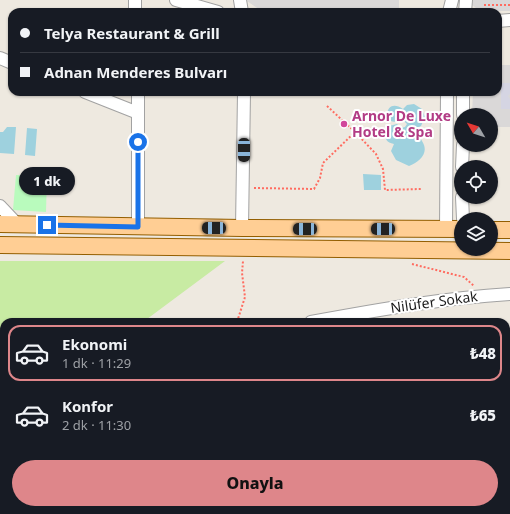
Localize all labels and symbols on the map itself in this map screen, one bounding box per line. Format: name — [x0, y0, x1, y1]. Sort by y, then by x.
place label: Arnor De Luxe Hotel & Spa — [352, 106, 451, 141]
north arrow — [454, 108, 498, 152]
marker: Arnor De Luxe Hotel & Spa — [339, 119, 349, 129]
route start — [129, 133, 147, 151]
car — [238, 138, 250, 162]
callout: 1 dk — [19, 167, 75, 195]
route end — [38, 216, 56, 234]
car — [202, 222, 226, 234]
car — [293, 223, 317, 235]
car — [371, 223, 395, 235]
street label: Nilüfer Sokak — [389, 286, 479, 317]

